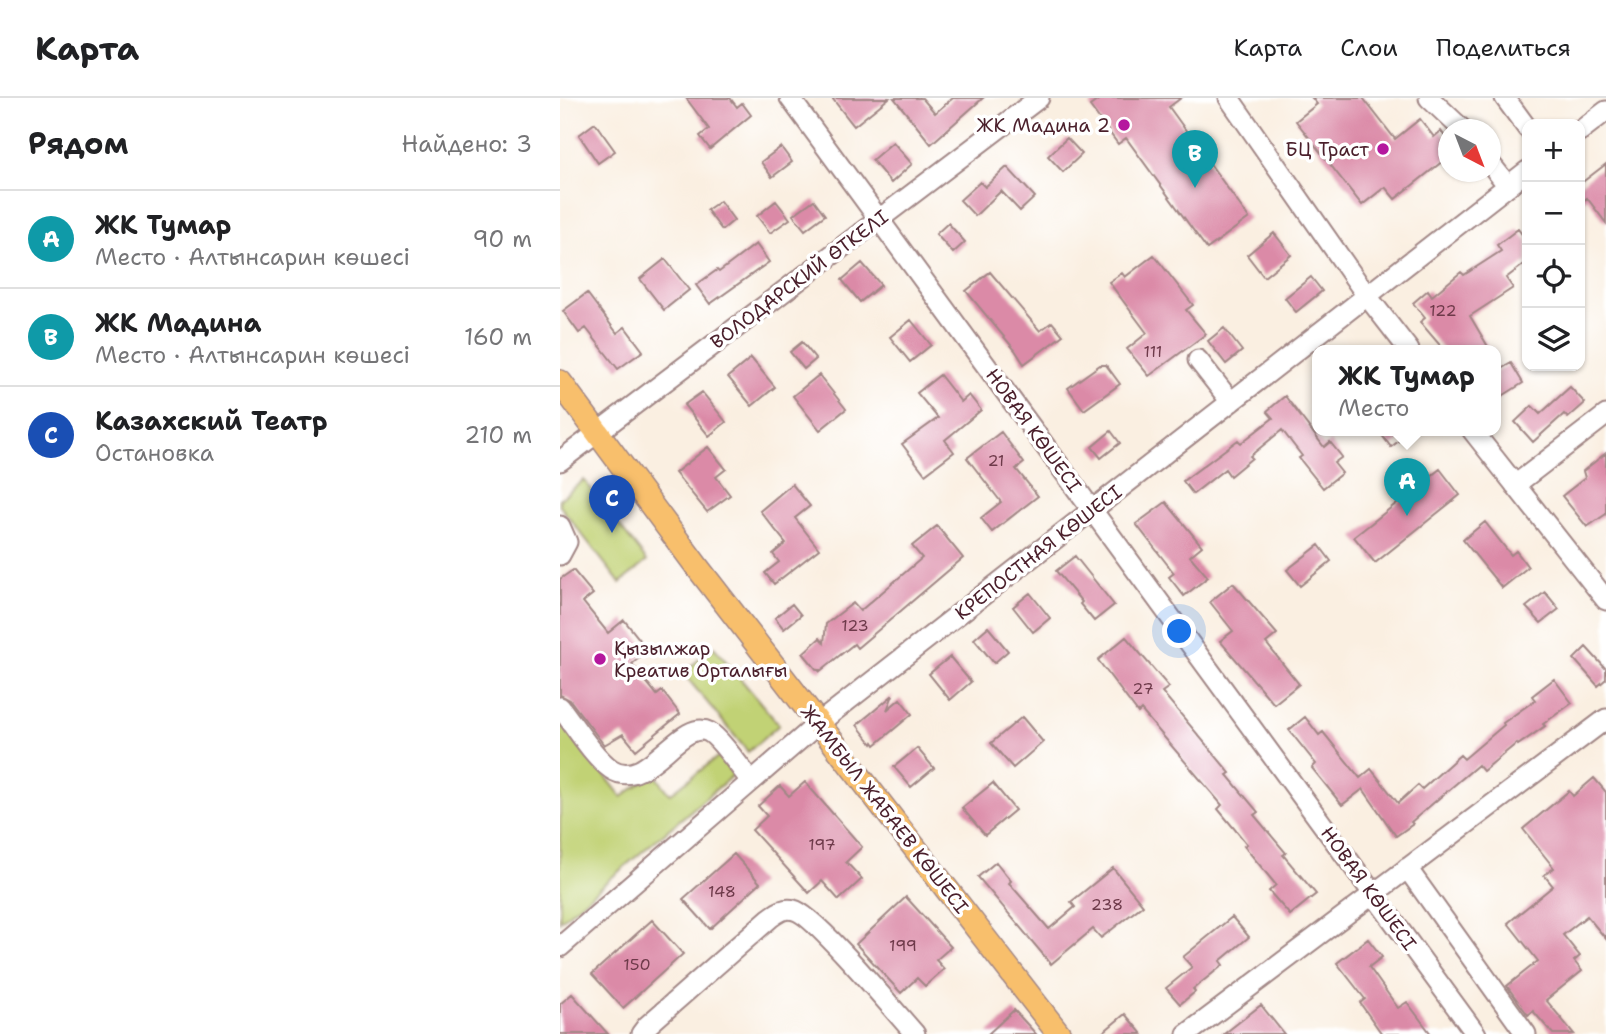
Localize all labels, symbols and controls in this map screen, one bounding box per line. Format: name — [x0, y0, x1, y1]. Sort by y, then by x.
text: Карта — [35, 26, 139, 71]
text: Карта — [1234, 32, 1302, 64]
text: Слои — [1340, 32, 1398, 64]
text: Поделиться — [1436, 32, 1571, 64]
place label: ЖК Мадина 2 — [977, 113, 1110, 138]
marker: ЖК Мадина 2 — [1116, 117, 1132, 133]
north arrow — [1438, 119, 1501, 182]
map controls — [1522, 119, 1585, 371]
button: + — [1522, 119, 1585, 182]
text: Рядом — [28, 123, 128, 164]
text: Найдено: 3 — [402, 129, 532, 159]
pin: B — [1172, 130, 1218, 188]
place label: БЦ Траст — [1285, 137, 1369, 162]
marker: БЦ Траст — [1375, 141, 1391, 157]
button: − — [1522, 182, 1585, 245]
street label: ВОЛОДАРСКИЙ ӨТКЕЛІ — [705, 204, 893, 354]
text: ЖК Тумар — [95, 207, 231, 242]
text: A — [42, 224, 60, 254]
text: 90 m — [472, 224, 532, 254]
text: Место · Алтынсарин көшесі — [95, 242, 410, 272]
button: locate — [1522, 245, 1585, 308]
house number: 122 — [1429, 300, 1457, 321]
text: ЖК Мадина — [95, 305, 261, 340]
button: layers — [1522, 308, 1585, 371]
text: B — [44, 322, 58, 352]
text: 160 m — [464, 322, 532, 352]
text: Место · Алтынсарин көшесі — [95, 340, 410, 370]
house number: 111 — [1144, 341, 1162, 362]
popup — [1312, 345, 1501, 436]
text: ЖК Тумар — [1338, 358, 1475, 393]
street label: НОВАЯ КӨШЕСІ — [980, 363, 1087, 497]
text: Место — [1338, 393, 1410, 423]
text: Казахский Театр — [95, 403, 327, 438]
text: C — [44, 420, 58, 450]
text: 210 m — [464, 420, 532, 450]
text: Остановка — [95, 438, 214, 468]
house number: 21 — [987, 450, 1005, 471]
pin: A — [1384, 458, 1430, 516]
pin: C — [589, 475, 635, 533]
street label: КРЕПОСТНАЯ КӨШЕСІ — [950, 479, 1127, 625]
your location — [1162, 614, 1196, 648]
house number: 123 — [841, 615, 869, 636]
place label: Қызылжар Креатив Орталығы — [614, 636, 788, 683]
marker: Қызылжар Креатив Орталығы — [592, 651, 608, 667]
house number: 27 — [1132, 678, 1154, 699]
street label: ЖАМБЫЛ ЖАБАЕВ КӨШЕСІ — [795, 700, 974, 919]
street label: НОВАЯ КӨШЕСІ — [1315, 821, 1422, 955]
house number: 197 — [808, 834, 836, 855]
house number: 148 — [708, 881, 736, 902]
house number: 238 — [1091, 894, 1123, 915]
house number: 199 — [889, 935, 917, 956]
house number: 150 — [623, 954, 651, 975]

